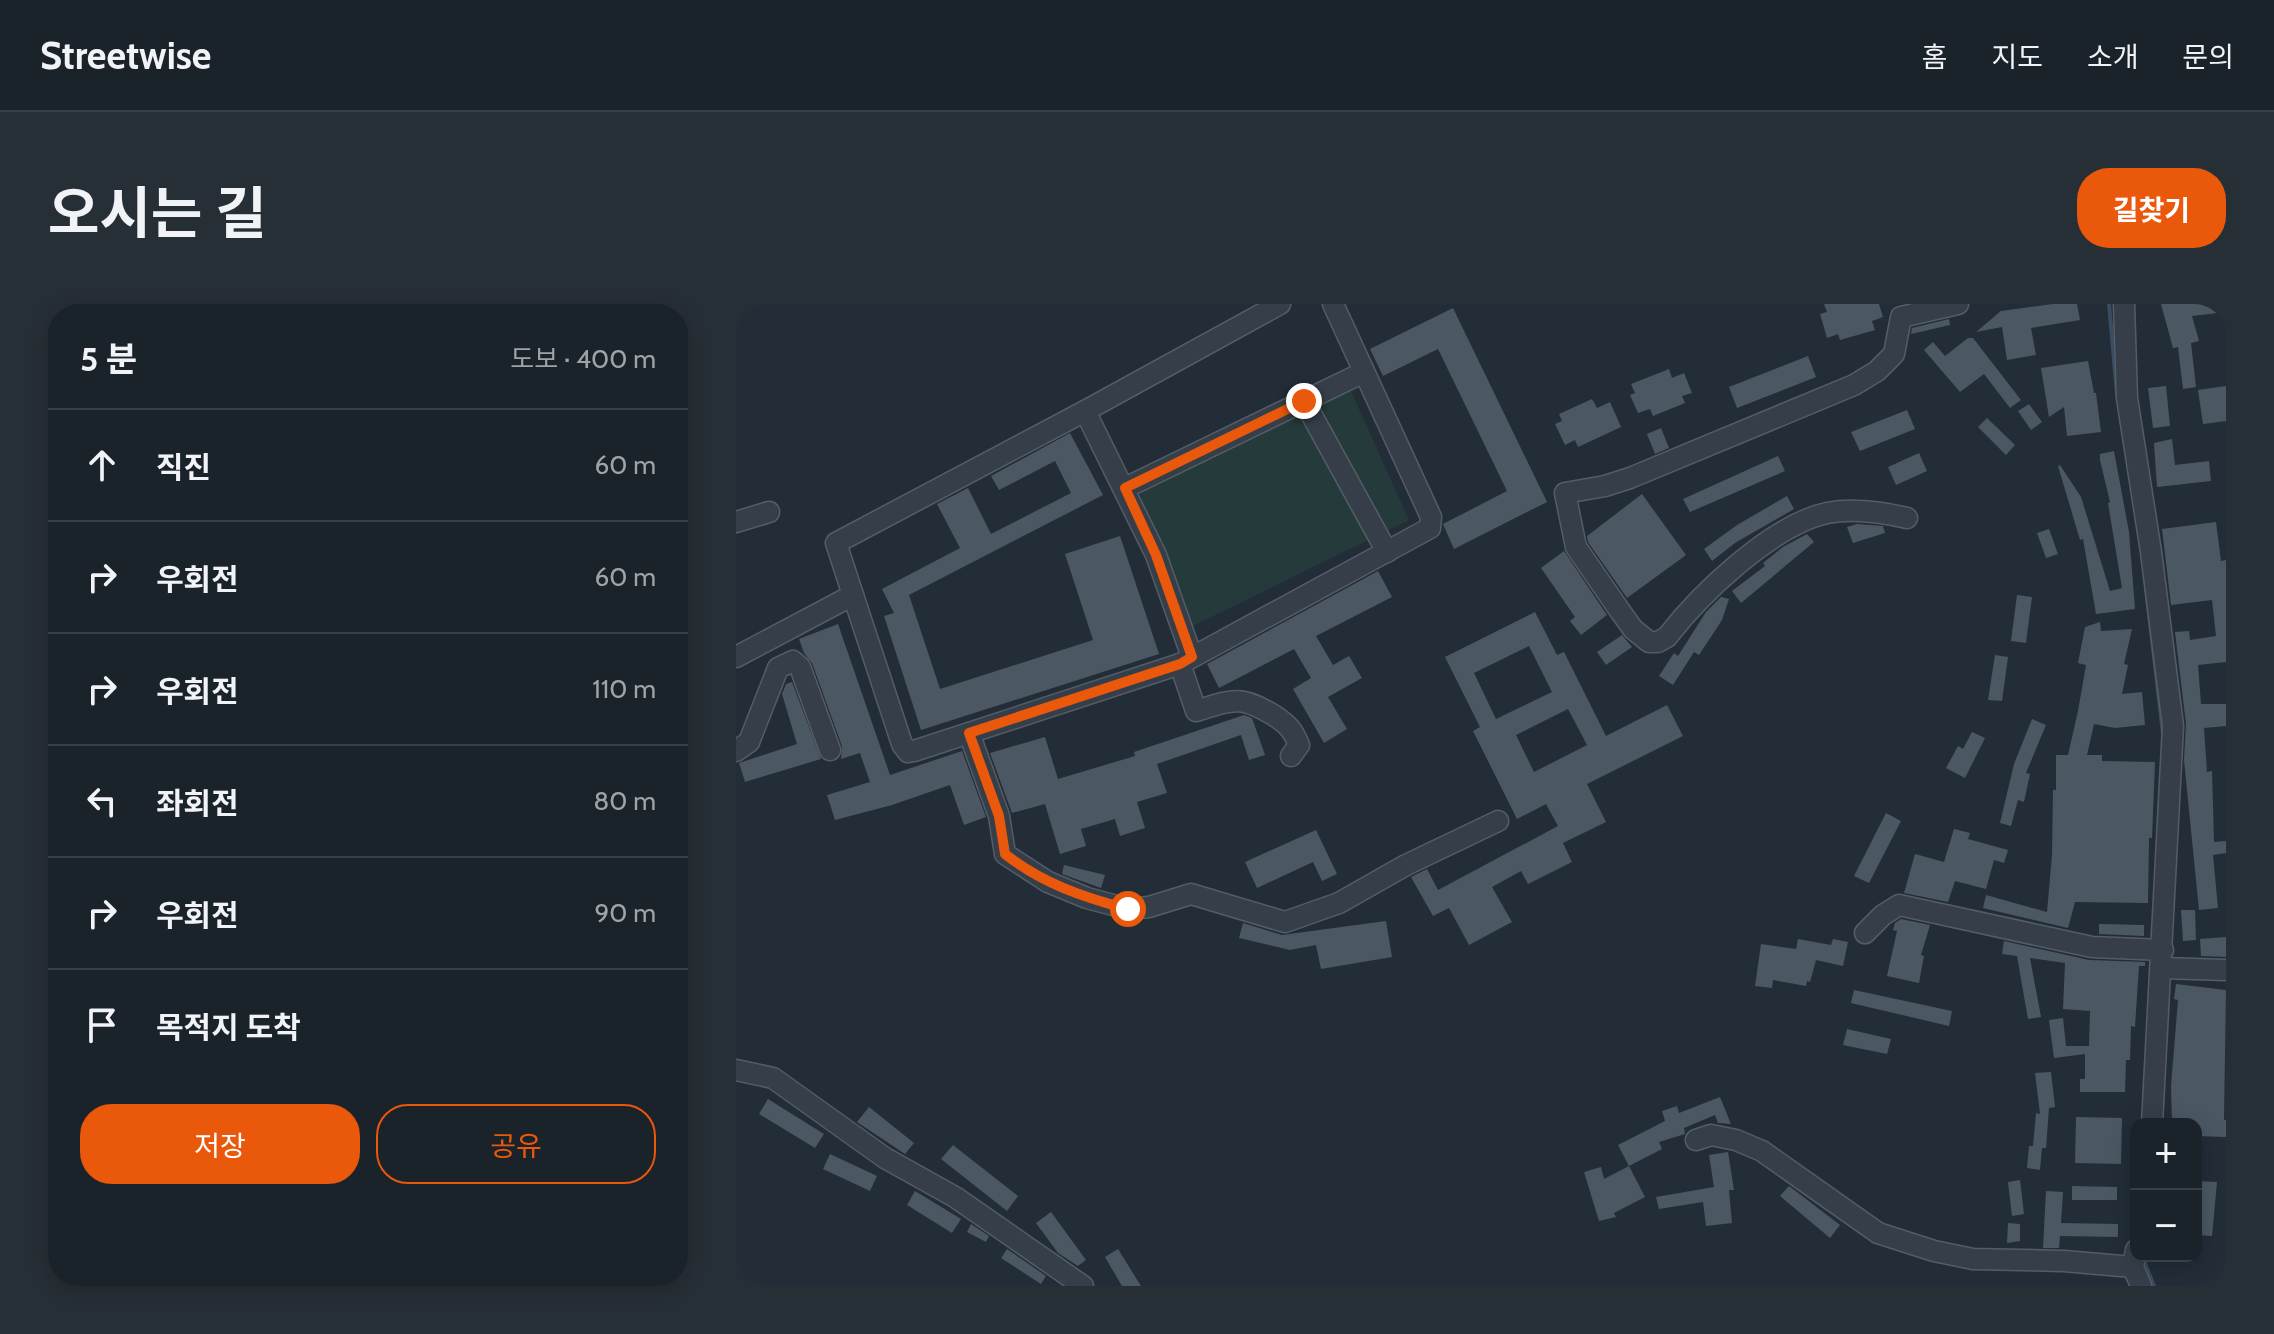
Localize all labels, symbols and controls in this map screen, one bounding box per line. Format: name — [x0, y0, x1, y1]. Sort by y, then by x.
text: Streetwise — [40, 32, 211, 79]
text: 홈 — [1922, 40, 1947, 74]
text: 지도 — [1991, 40, 2043, 74]
text: 소개 — [2087, 40, 2138, 74]
text: 문의 — [2182, 40, 2234, 74]
button: 길찾기 — [2077, 168, 2226, 248]
text: 오시는 길 — [48, 179, 267, 247]
text: 5 분 — [80, 338, 137, 380]
text: 도보 · 400 m — [510, 343, 656, 375]
route end — [1286, 383, 1322, 419]
icon: ahead — [80, 443, 124, 487]
text: 직진 — [156, 449, 211, 486]
text: 60 m — [594, 449, 656, 481]
icon: right — [80, 555, 124, 599]
text: 우회전 — [156, 561, 239, 598]
text: 60 m — [594, 561, 656, 593]
icon: right — [80, 667, 124, 711]
text: 우회전 — [156, 673, 239, 710]
text: 110 m — [592, 673, 656, 705]
icon: left — [80, 779, 124, 823]
text: 좌회전 — [156, 785, 239, 822]
text: 80 m — [593, 785, 656, 817]
icon: right — [80, 891, 124, 935]
route start — [1110, 891, 1146, 927]
text: 우회전 — [156, 897, 239, 934]
text: 90 m — [594, 897, 656, 929]
icon: arrive — [80, 1003, 124, 1047]
text: 목적지 도착 — [156, 1009, 301, 1046]
button: 저장 — [80, 1104, 360, 1184]
button: 공유 — [376, 1104, 656, 1184]
map controls — [2130, 1118, 2202, 1262]
button: + — [2130, 1118, 2202, 1190]
button: − — [2130, 1190, 2202, 1262]

